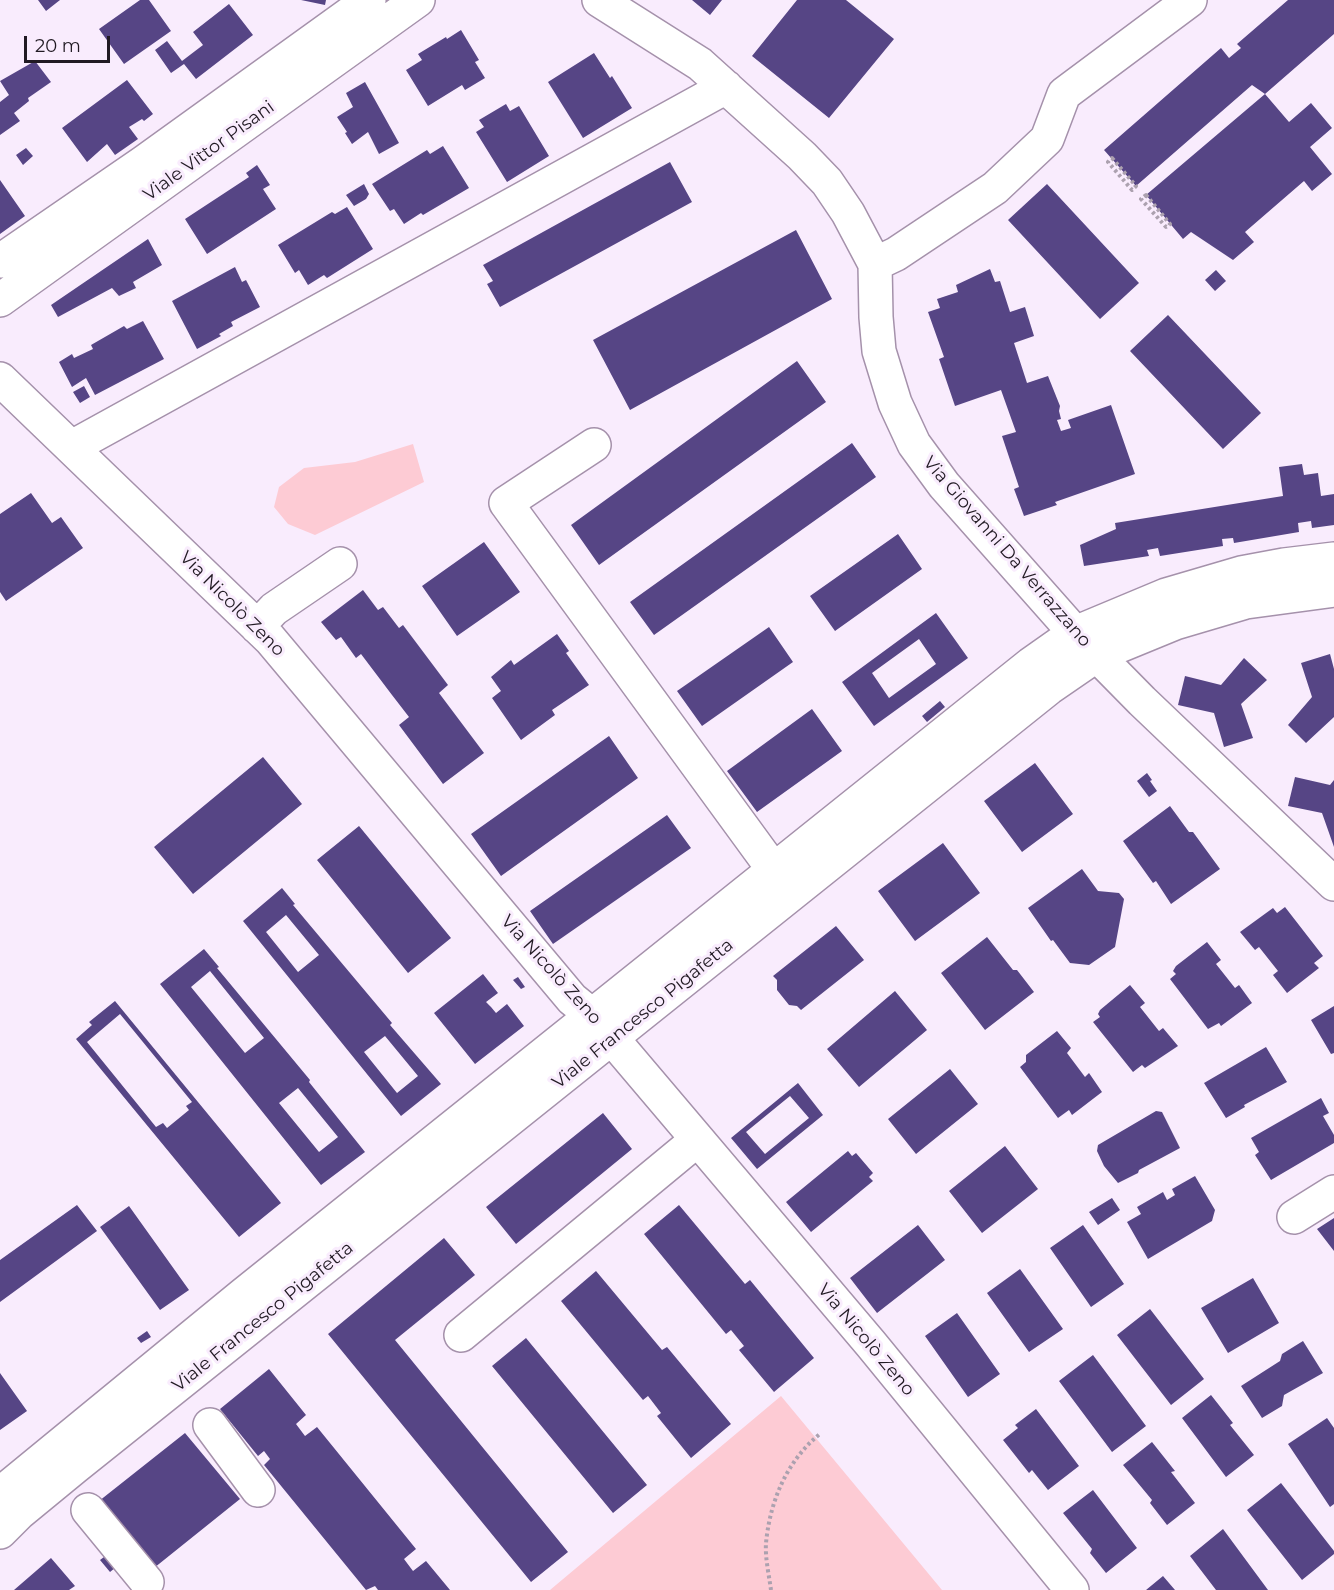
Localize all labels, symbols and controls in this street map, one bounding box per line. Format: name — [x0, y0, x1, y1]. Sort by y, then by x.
scale bar — [27, 24, 112, 62]
text: 20 m — [35, 35, 81, 57]
street label: Viale Vittor Pisani — [139, 96, 279, 206]
street label: Via Giovanni Da Verrazzano — [918, 452, 1096, 652]
street label: Via Nicolò Zeno — [175, 547, 289, 661]
street label: Via Nicolò Zeno — [496, 911, 606, 1029]
street label: Viale Francesco Pigafetta — [548, 934, 738, 1094]
street label: Viale Francesco Pigafetta — [168, 1237, 358, 1397]
street label: Via Nicolò Zeno — [813, 1280, 919, 1400]

